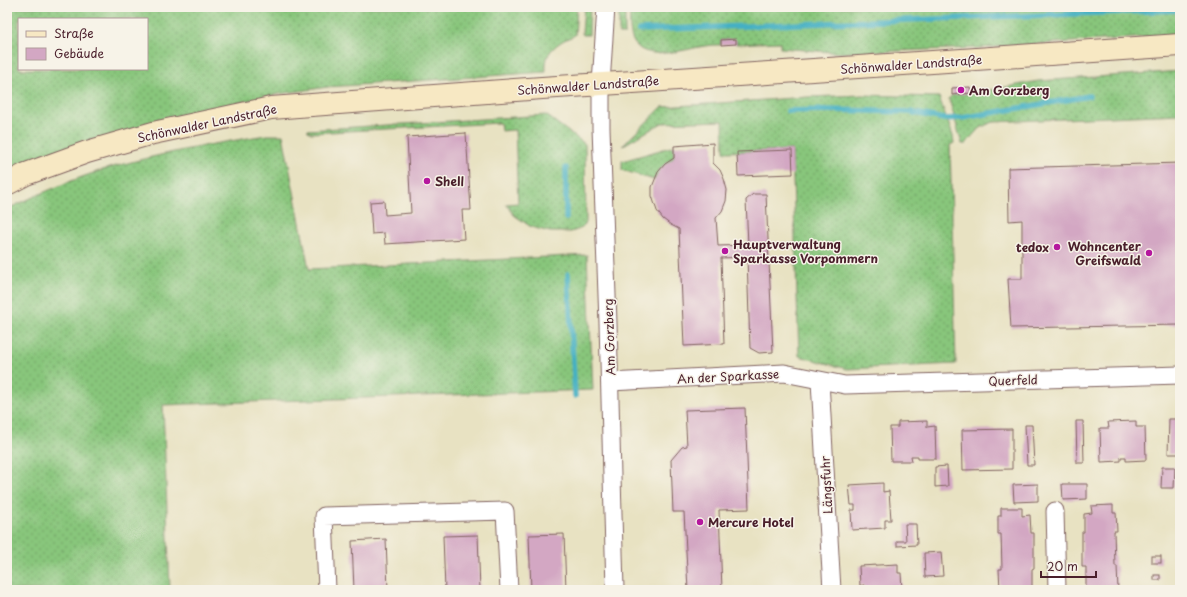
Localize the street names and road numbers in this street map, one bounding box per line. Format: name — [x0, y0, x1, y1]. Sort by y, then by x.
street label: Schönwalder Landstraße — [839, 50, 983, 78]
street label: Schönwalder Landstraße — [516, 71, 660, 99]
street label: Schönwalder Landstraße — [136, 99, 278, 147]
street label: Am Gorzberg — [599, 298, 619, 376]
street label: An der Sparkasse — [676, 364, 780, 388]
street label: Querfeld — [988, 370, 1038, 390]
street label: Längsfuhr — [815, 455, 837, 515]

